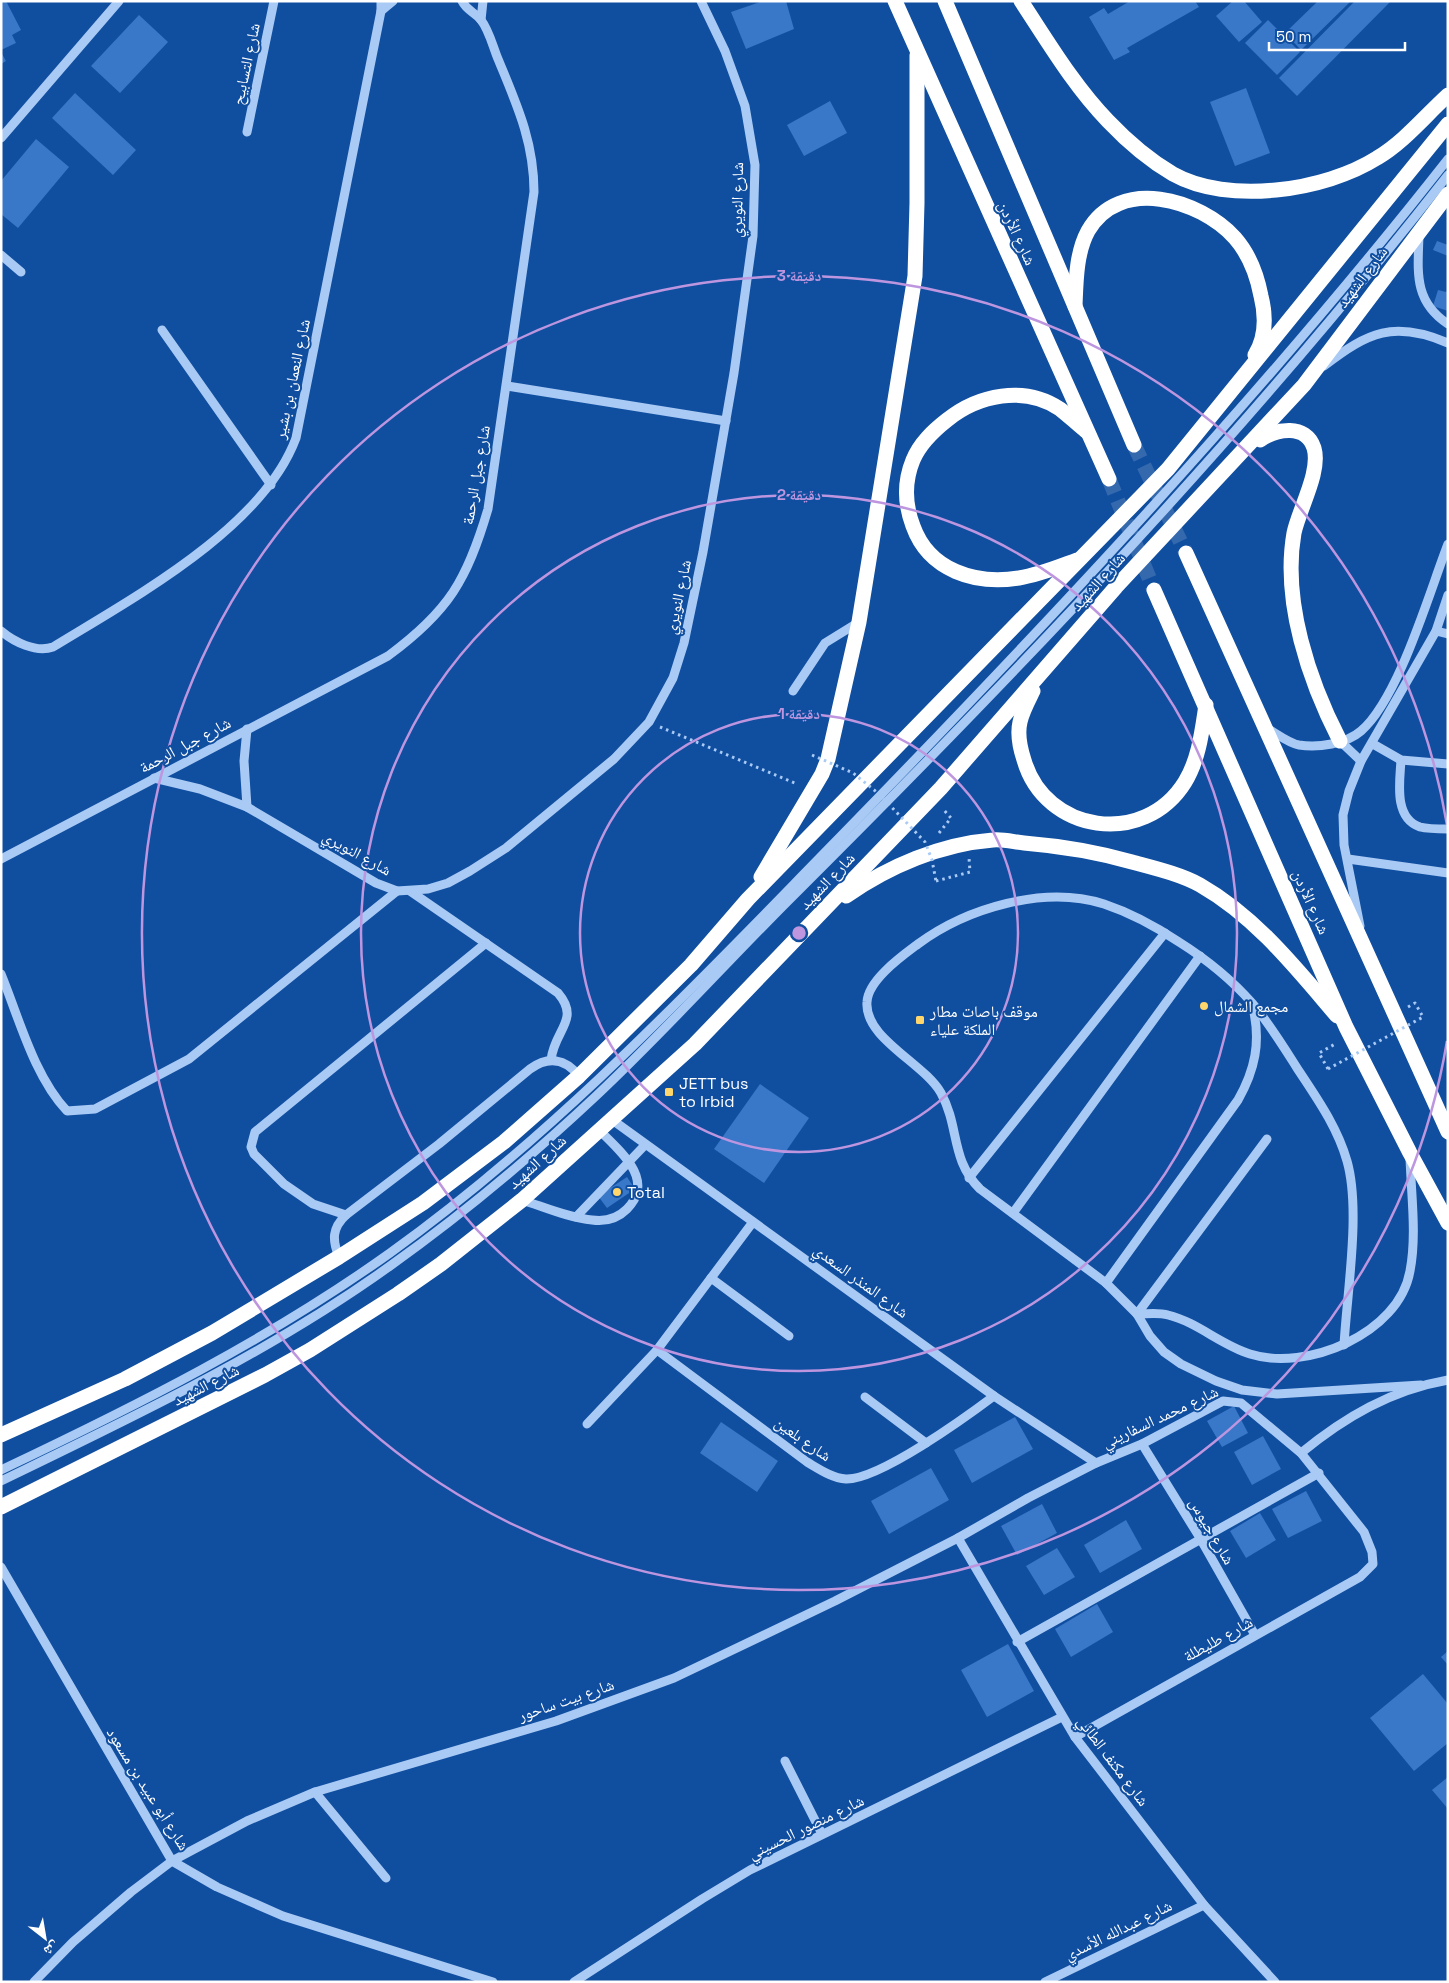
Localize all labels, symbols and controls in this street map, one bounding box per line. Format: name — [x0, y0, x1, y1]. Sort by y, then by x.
scale bar — [1269, 20, 1405, 52]
street label: شارع التسابيح — [227, 21, 265, 107]
text: 50 m — [1276, 27, 1311, 46]
street label: شارع النويري — [726, 162, 750, 238]
street label: شارع الأردن — [993, 197, 1041, 269]
street label: شارع الشهيد — [1332, 242, 1392, 312]
text: 3 دقيقة — [777, 266, 821, 285]
street label: شارع النعمان بن بشير — [269, 317, 315, 442]
street label: شارع جبل الرحمة — [457, 424, 495, 526]
text: 2 دقيقة — [777, 485, 821, 504]
street label: شارع الشهيد — [1066, 548, 1130, 616]
street label: شارع النويري — [660, 558, 698, 637]
text: 1 دقيقة — [778, 704, 820, 723]
street label: شارع جبل الرحمة — [136, 712, 234, 778]
street label: شارع النويري — [318, 825, 395, 882]
street label: شارع الشهيد — [795, 848, 859, 914]
street label: شارع الأردن — [1287, 866, 1335, 938]
centre of rings — [790, 924, 808, 942]
place label: مجمع الشمال — [1214, 996, 1288, 1017]
marker: مجمع الشمال — [1198, 1000, 1210, 1012]
place label: موقف باصات مطار الملكة علياء — [929, 1001, 1038, 1040]
marker: موقف باصات مطار الملكة علياء — [914, 1014, 926, 1026]
place label: JETT bus to Irbid — [679, 1073, 749, 1112]
marker: JETT bus to Irbid — [663, 1086, 675, 1098]
street label: شارع الشهيد — [503, 1130, 571, 1194]
place label: Total — [627, 1182, 665, 1203]
marker: Total — [611, 1186, 623, 1198]
street label: شارع المنذر السعدي — [808, 1239, 913, 1324]
street label: شارع الشهيد — [169, 1359, 243, 1411]
street label: شارع محمد السفاريني — [1098, 1381, 1222, 1455]
street label: شارع بلعين — [771, 1412, 835, 1466]
street label: شارع جيوس — [1184, 1494, 1240, 1568]
street label: شارع طليطلة — [1180, 1611, 1256, 1667]
street label: شارع بيت ساحور — [514, 1674, 617, 1727]
street label: شارع مكنف الطائي — [1071, 1712, 1154, 1812]
street label: شارع أبو عبيد بن مسعود — [102, 1724, 194, 1854]
street label: شارع منصور الحسيني — [744, 1790, 868, 1866]
street label: شارع عبدالله الأسدي — [1061, 1895, 1176, 1967]
north arrow — [20, 1913, 70, 1963]
text: ش — [41, 1938, 63, 1961]

